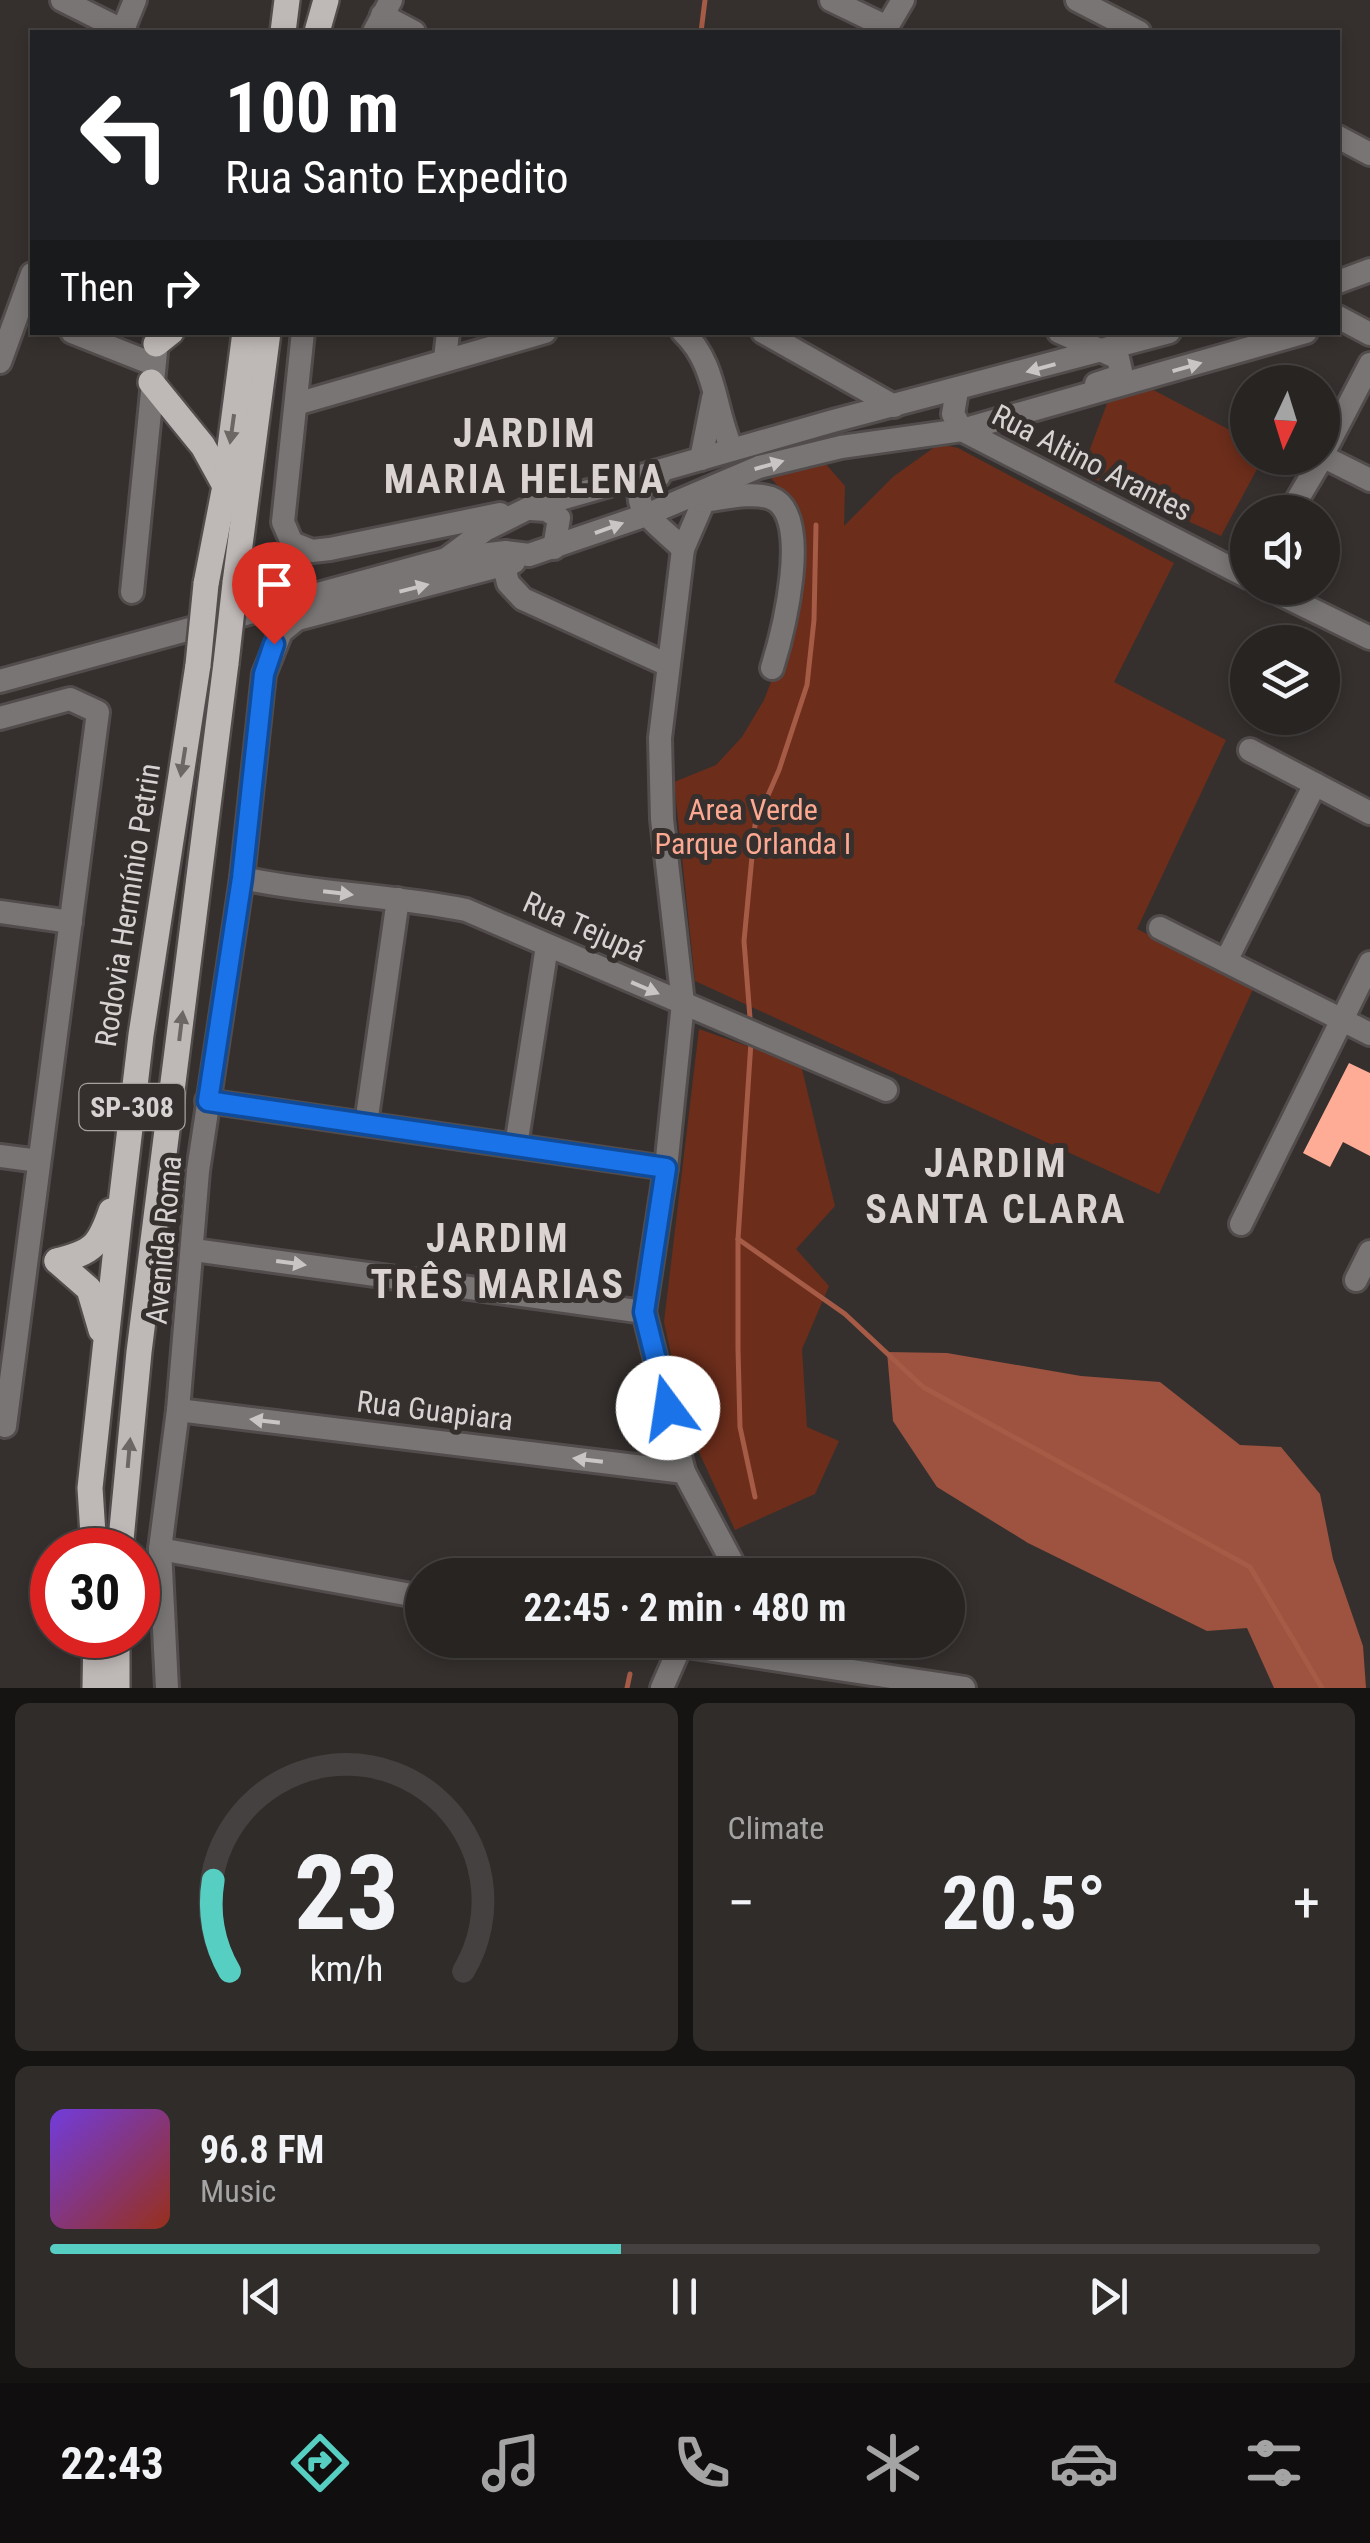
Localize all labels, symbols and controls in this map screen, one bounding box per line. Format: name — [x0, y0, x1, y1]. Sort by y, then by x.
text: 100 m — [225, 67, 399, 149]
icon: left — [60, 70, 190, 200]
text: Rua Santo Expedito — [225, 151, 569, 204]
icon: right — [154, 260, 209, 315]
text: Then — [60, 266, 134, 310]
one-way arrow — [1172, 359, 1203, 374]
one-way arrow — [1025, 360, 1056, 376]
north arrow — [1230, 365, 1340, 475]
map controls — [1230, 365, 1340, 735]
street label: Rua Altino Arantes — [987, 397, 1198, 528]
district label: JARDIM MARIA HELENA — [384, 410, 666, 503]
one-way arrow — [224, 414, 240, 445]
one-way arrow — [754, 457, 785, 472]
button: sound — [1230, 495, 1340, 605]
one-way arrow — [594, 520, 624, 535]
pin — [232, 542, 317, 645]
icon: arrive — [247, 557, 302, 612]
one-way arrow — [399, 580, 430, 596]
button: layers — [1230, 625, 1340, 735]
one-way arrow — [174, 747, 190, 778]
street label: Rodovia Hermínio Petrin — [88, 761, 167, 1049]
park label: Area Verde Parque Orlanda I — [655, 792, 851, 861]
street label: Rua Tejupá — [518, 884, 651, 969]
one-way arrow — [322, 886, 354, 902]
one-way arrow — [630, 980, 660, 996]
one-way arrow — [174, 1010, 190, 1042]
road number: SP-308 — [80, 1084, 184, 1130]
district label: JARDIM SANTA CLARA — [865, 1140, 1127, 1233]
street label: Avenida Roma — [139, 1154, 188, 1326]
district label: JARDIM TRÊS MARIAS — [370, 1215, 626, 1308]
one-way arrow — [275, 1256, 307, 1272]
position arrow — [616, 1356, 720, 1460]
street label: Rua Guapiara — [355, 1384, 515, 1437]
one-way arrow — [249, 1413, 280, 1429]
one-way arrow — [122, 1436, 138, 1468]
one-way arrow — [571, 1452, 603, 1468]
speed limit sign: 30 — [30, 1528, 160, 1658]
text: 22:45 · 2 min · 480 m — [524, 1586, 846, 1630]
text: Climate — [728, 1809, 824, 1847]
text: 23 — [294, 1833, 399, 1954]
text: 20.5° — [942, 1859, 1106, 1947]
text: − — [728, 1871, 755, 1935]
text: + — [1293, 1871, 1320, 1935]
text: km/h — [309, 1948, 383, 1990]
text: 96.8 FM — [200, 2128, 324, 2172]
text: Music — [200, 2172, 276, 2210]
icon: previous — [234, 2269, 289, 2324]
icon: pause — [657, 2269, 712, 2324]
icon: next — [1081, 2269, 1136, 2324]
icon: directions — [285, 2428, 355, 2498]
icon: music — [476, 2428, 546, 2498]
icon: phone — [667, 2428, 737, 2498]
icon: climate — [858, 2428, 928, 2498]
icon: car — [1049, 2428, 1119, 2498]
icon: filters — [1239, 2428, 1309, 2498]
text: 22:43 — [60, 2437, 164, 2490]

